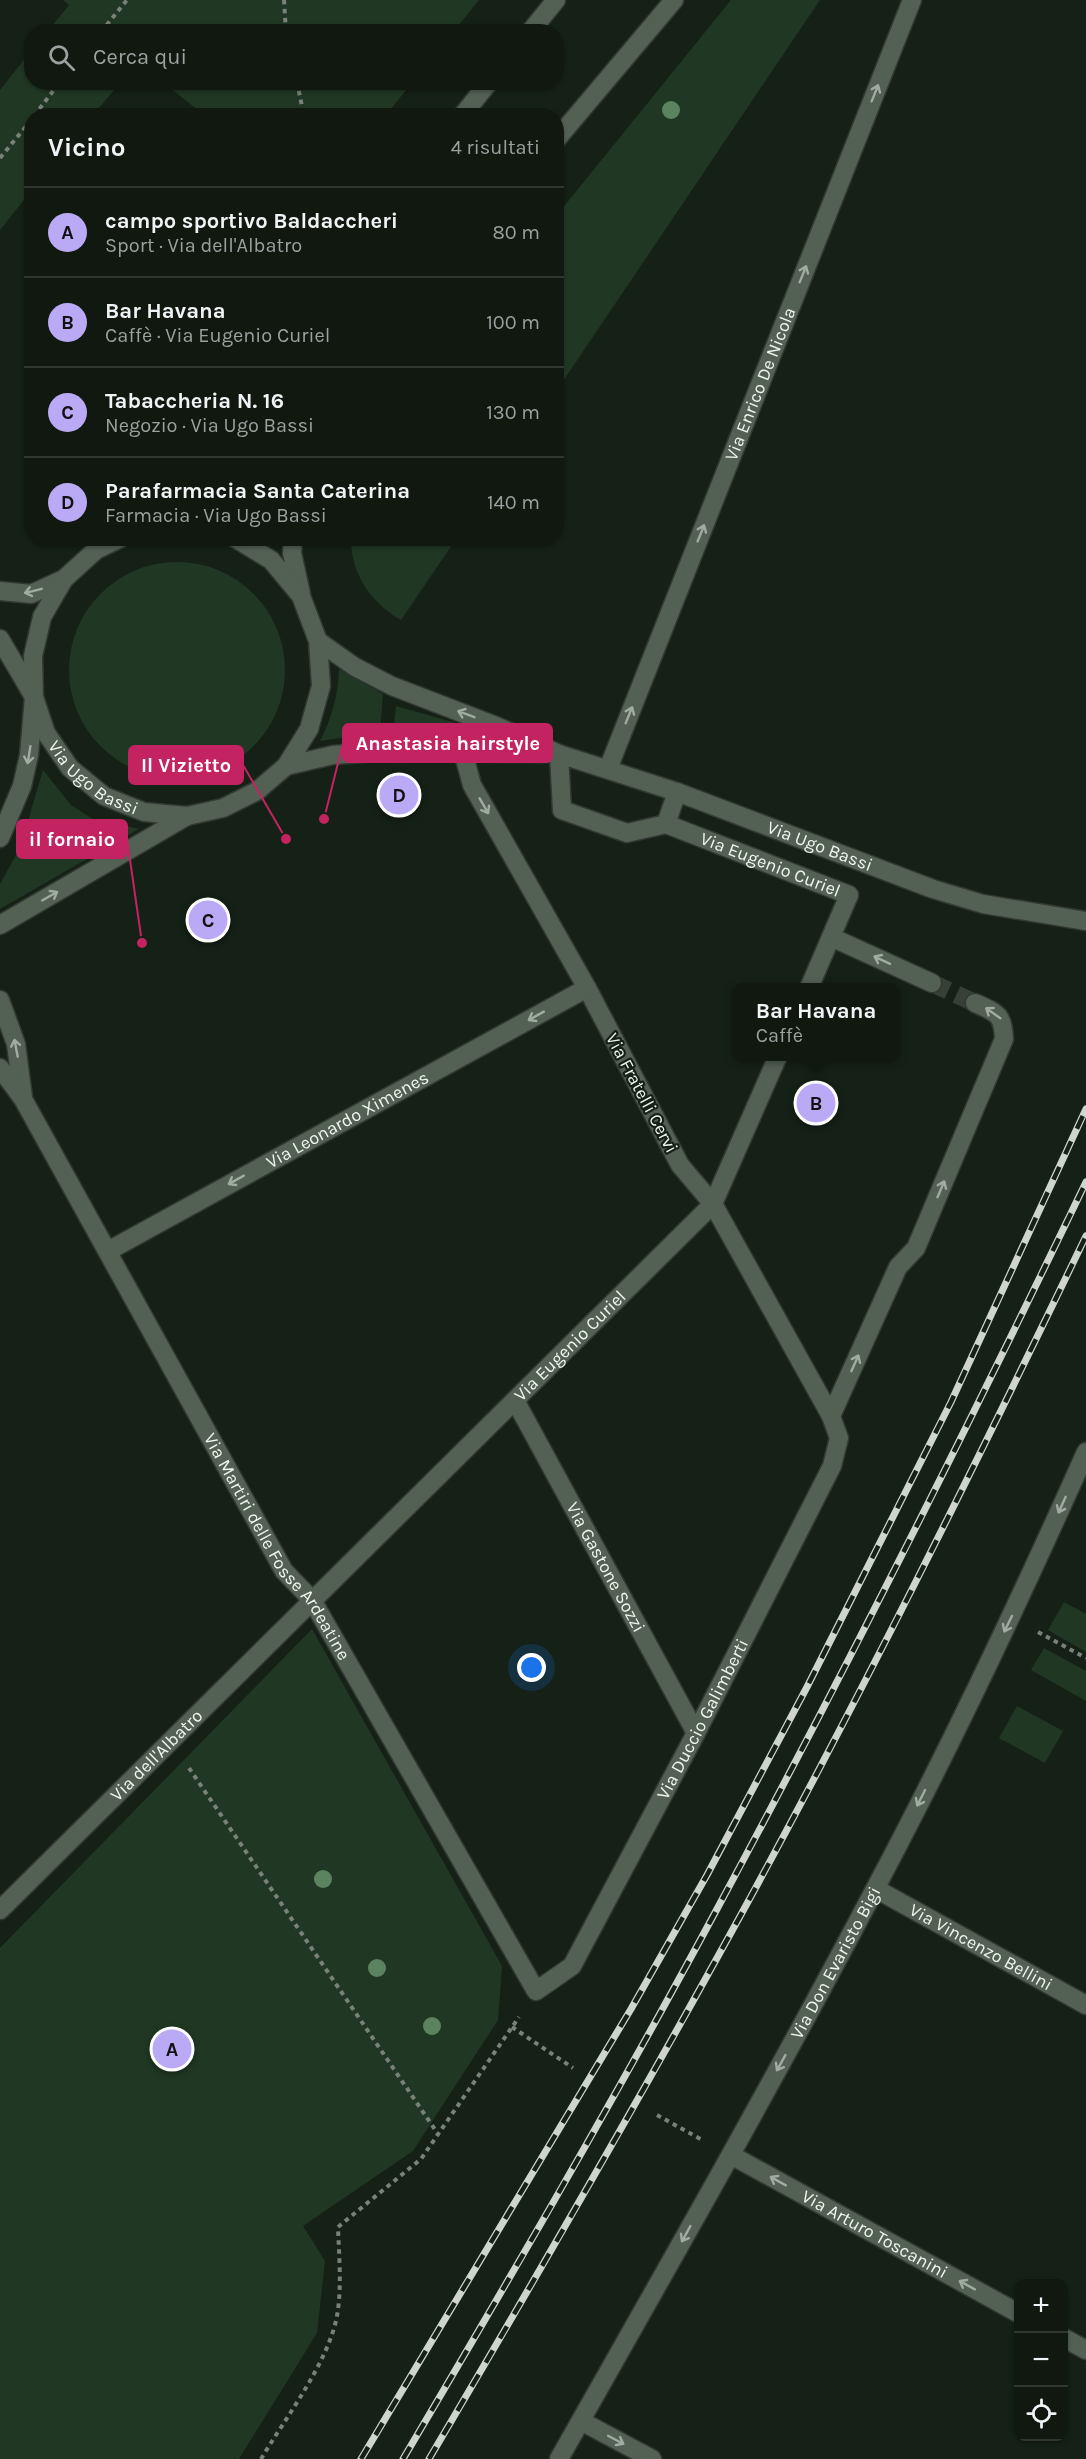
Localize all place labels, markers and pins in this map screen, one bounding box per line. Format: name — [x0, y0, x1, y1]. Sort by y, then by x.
callout: Anastasia hairstyle — [343, 724, 552, 762]
callout: Il Vizietto — [129, 746, 243, 784]
pin: D — [380, 772, 418, 818]
callout: il fornaio — [17, 820, 127, 858]
pin: C — [188, 898, 228, 942]
pin: B — [796, 1080, 836, 1126]
pin: A — [152, 2026, 192, 2072]

